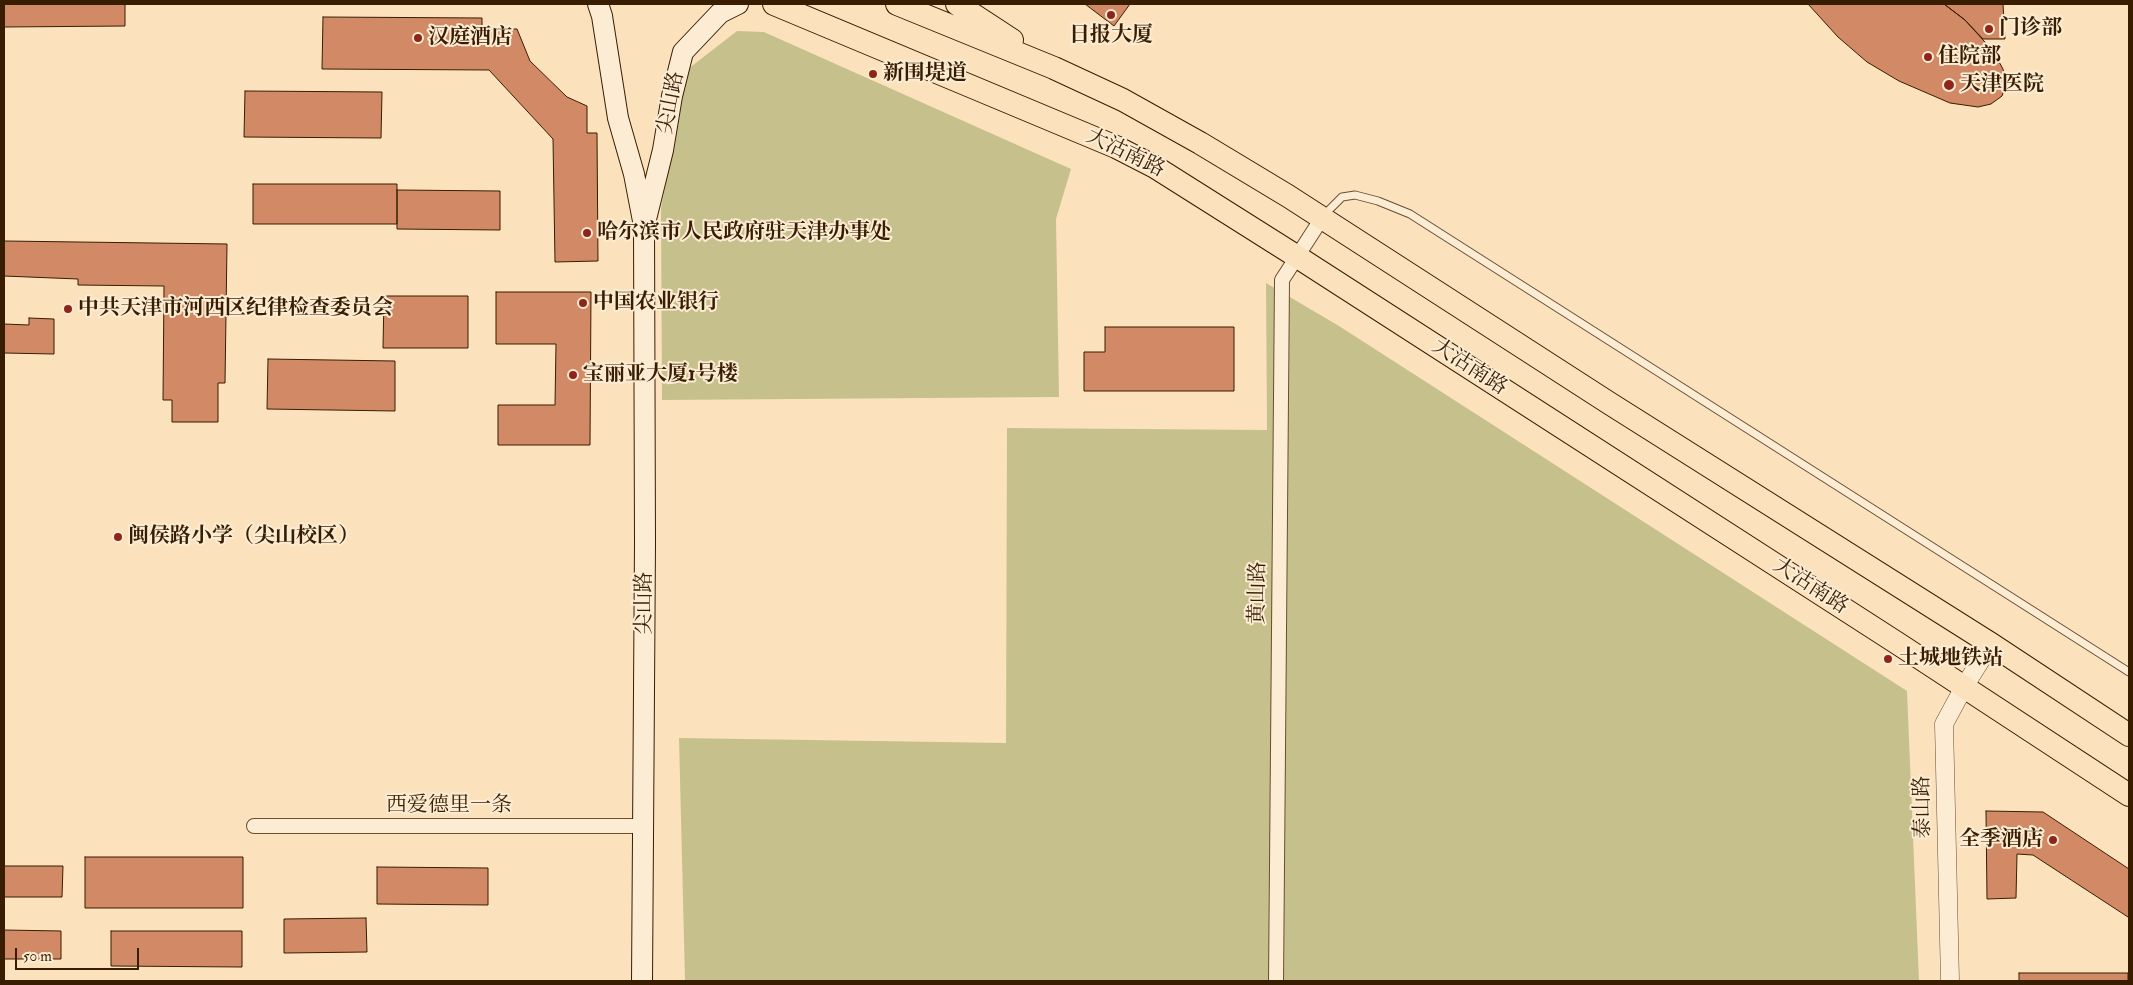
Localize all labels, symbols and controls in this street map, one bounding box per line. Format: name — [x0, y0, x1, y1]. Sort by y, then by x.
marker: 日报大厦 — [1105, 9, 1117, 21]
place label: 门诊部 — [1999, 16, 2062, 42]
place label: 日报大厦 — [1069, 23, 1153, 49]
marker: 门诊部 — [1983, 23, 1995, 35]
place label: 汉庭酒店 — [428, 25, 512, 51]
marker: 汉庭酒店 — [412, 32, 424, 44]
place label: 住院部 — [1938, 44, 2001, 70]
marker: 住院部 — [1922, 51, 1934, 63]
place label: 新围堤道 — [883, 61, 967, 87]
marker: 新围堤道 — [867, 68, 879, 80]
street label: 尖山路 — [654, 70, 690, 136]
place label: 天津医院 — [1960, 72, 2044, 98]
marker: 天津医院 — [1942, 78, 1956, 92]
street label: 大沽南路 — [1082, 124, 1168, 184]
place label: 哈尔滨市人民政府驻天津办事处 — [597, 220, 891, 246]
marker: 哈尔滨市人民政府驻天津办事处 — [581, 227, 593, 239]
place label: 中国农业银行 — [593, 290, 719, 316]
place label: 中共天津市河西区纪律检查委员会 — [78, 296, 393, 322]
marker: 中国农业银行 — [577, 297, 589, 309]
marker: 中共天津市河西区纪律检查委员会 — [62, 303, 74, 315]
street label: 大沽南路 — [1427, 335, 1511, 401]
place label: 宝丽亚大厦1号楼 — [583, 362, 737, 388]
marker: 宝丽亚大厦1号楼 — [567, 369, 579, 381]
place label: 闽侯路小学（尖山校区） — [128, 524, 359, 550]
marker: 闽侯路小学（尖山校区） — [112, 531, 124, 543]
street label: 大沽南路 — [1768, 554, 1852, 620]
street label: 黄山路 — [1246, 561, 1272, 625]
street label: 尖山路 — [632, 572, 658, 634]
place label: 土城地铁站 — [1898, 646, 2003, 672]
marker: 土城地铁站 — [1882, 653, 1894, 665]
street label: 泰山路 — [1911, 775, 1937, 839]
street label: 西爱德里一条 — [386, 793, 512, 819]
place label: 全季酒店 — [1959, 827, 2043, 853]
marker: 全季酒店 — [2047, 834, 2059, 846]
scale bar — [18, 938, 141, 970]
text: 50 m — [23, 947, 52, 966]

